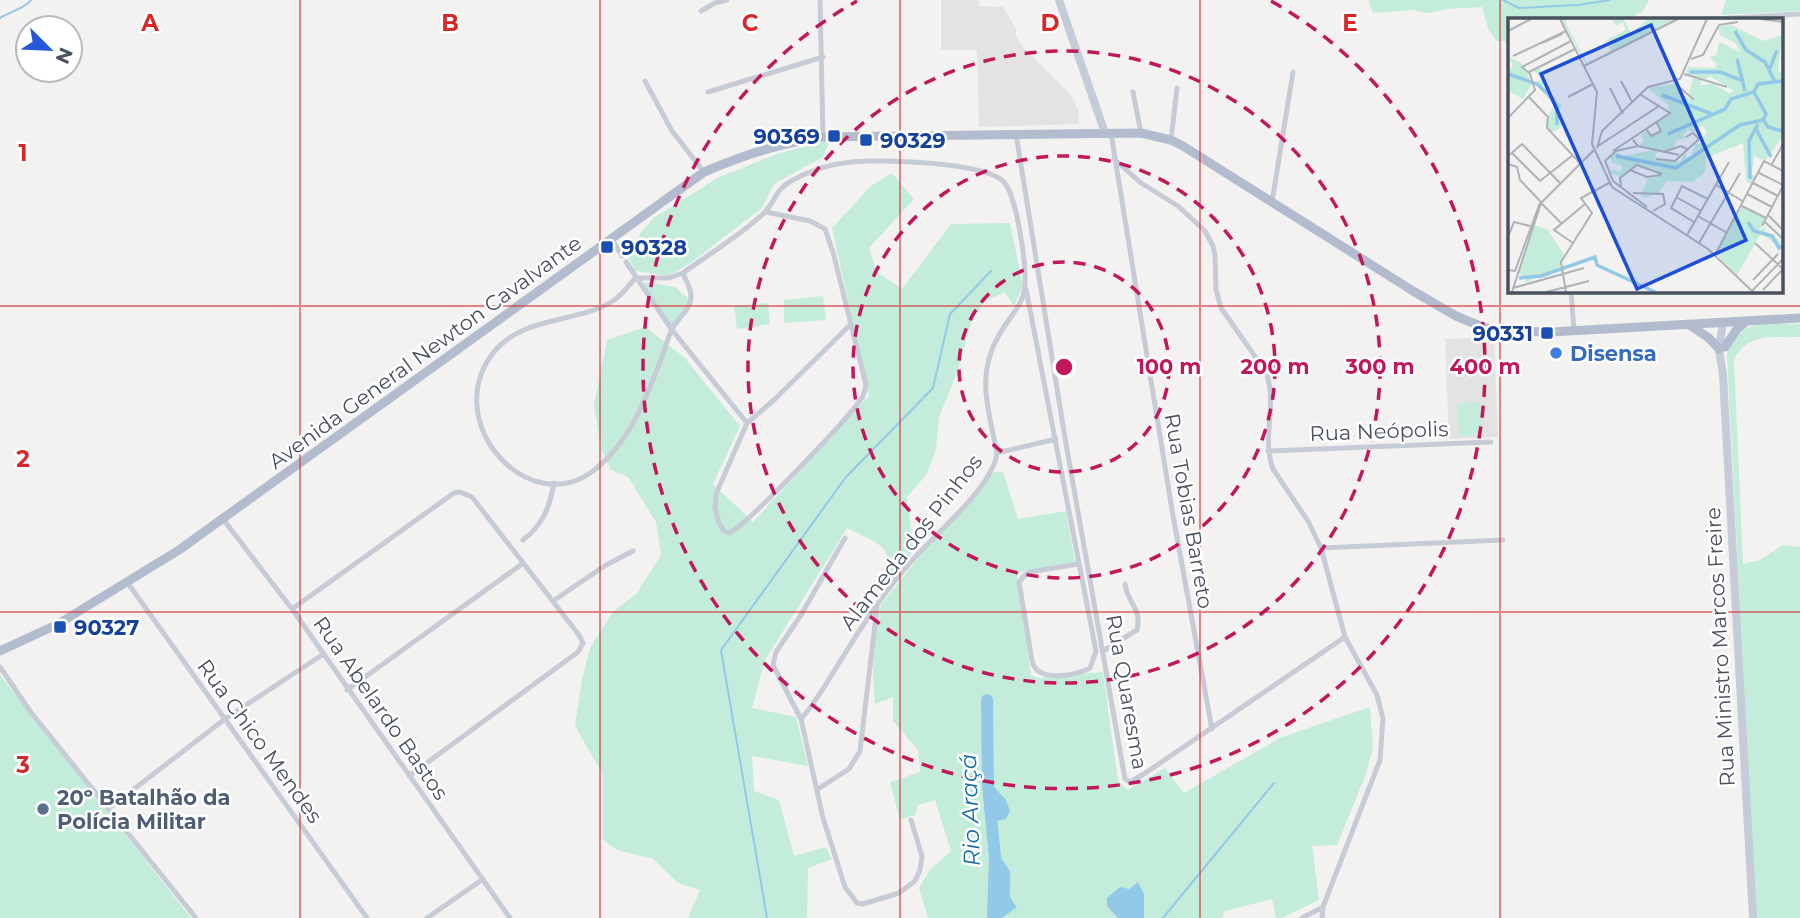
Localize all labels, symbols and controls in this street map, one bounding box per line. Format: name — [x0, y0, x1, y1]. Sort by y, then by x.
text: A — [140, 9, 159, 37]
text: B — [441, 9, 459, 37]
text: C — [742, 9, 759, 37]
text: D — [1041, 9, 1060, 37]
text: E — [1342, 9, 1358, 37]
north arrow — [14, 14, 84, 84]
inset map — [1508, 18, 1783, 292]
text: N — [50, 44, 78, 67]
place label: 90369 — [753, 124, 820, 149]
marker: 90369 — [826, 128, 842, 144]
place label: 90329 — [880, 128, 946, 153]
marker: 90329 — [858, 132, 874, 148]
text: 1 — [18, 139, 28, 167]
street label: Avenida General Newton Cavalvante — [264, 230, 586, 474]
place label: 90328 — [621, 235, 687, 260]
marker: 90328 — [599, 239, 615, 255]
place label: 90331 — [1473, 321, 1533, 346]
marker: 90331 — [1539, 325, 1555, 341]
place label: Disensa — [1570, 341, 1657, 366]
marker: Disensa — [1548, 345, 1564, 361]
text: 100 m — [1137, 354, 1201, 379]
text: 200 m — [1241, 354, 1309, 379]
text: 300 m — [1345, 354, 1414, 379]
text: 400 m — [1450, 354, 1520, 379]
centre of rings — [1052, 355, 1076, 379]
street label: Rua Tobias Barreto — [1160, 411, 1218, 611]
street label: Rua Neópolis — [1309, 416, 1449, 446]
text: 2 — [16, 445, 30, 473]
street label: Alameda dos Pinhos — [835, 449, 987, 635]
street label: Rua Ministro Marcos Freire — [1700, 507, 1740, 787]
street label: Rua Abelardo Bastos — [308, 611, 454, 805]
street label: Rua Quaresma — [1101, 612, 1153, 772]
place label: 90327 — [74, 615, 139, 640]
marker: 90327 — [52, 619, 68, 635]
street label: Rua Chico Mendes — [192, 654, 328, 828]
text: 3 — [15, 751, 30, 779]
water label: Rio Araçá — [954, 753, 986, 867]
place label: 20º Batalhão da Polícia Militar — [57, 785, 230, 834]
marker: 20º Batalhão da Polícia Militar — [35, 801, 51, 817]

